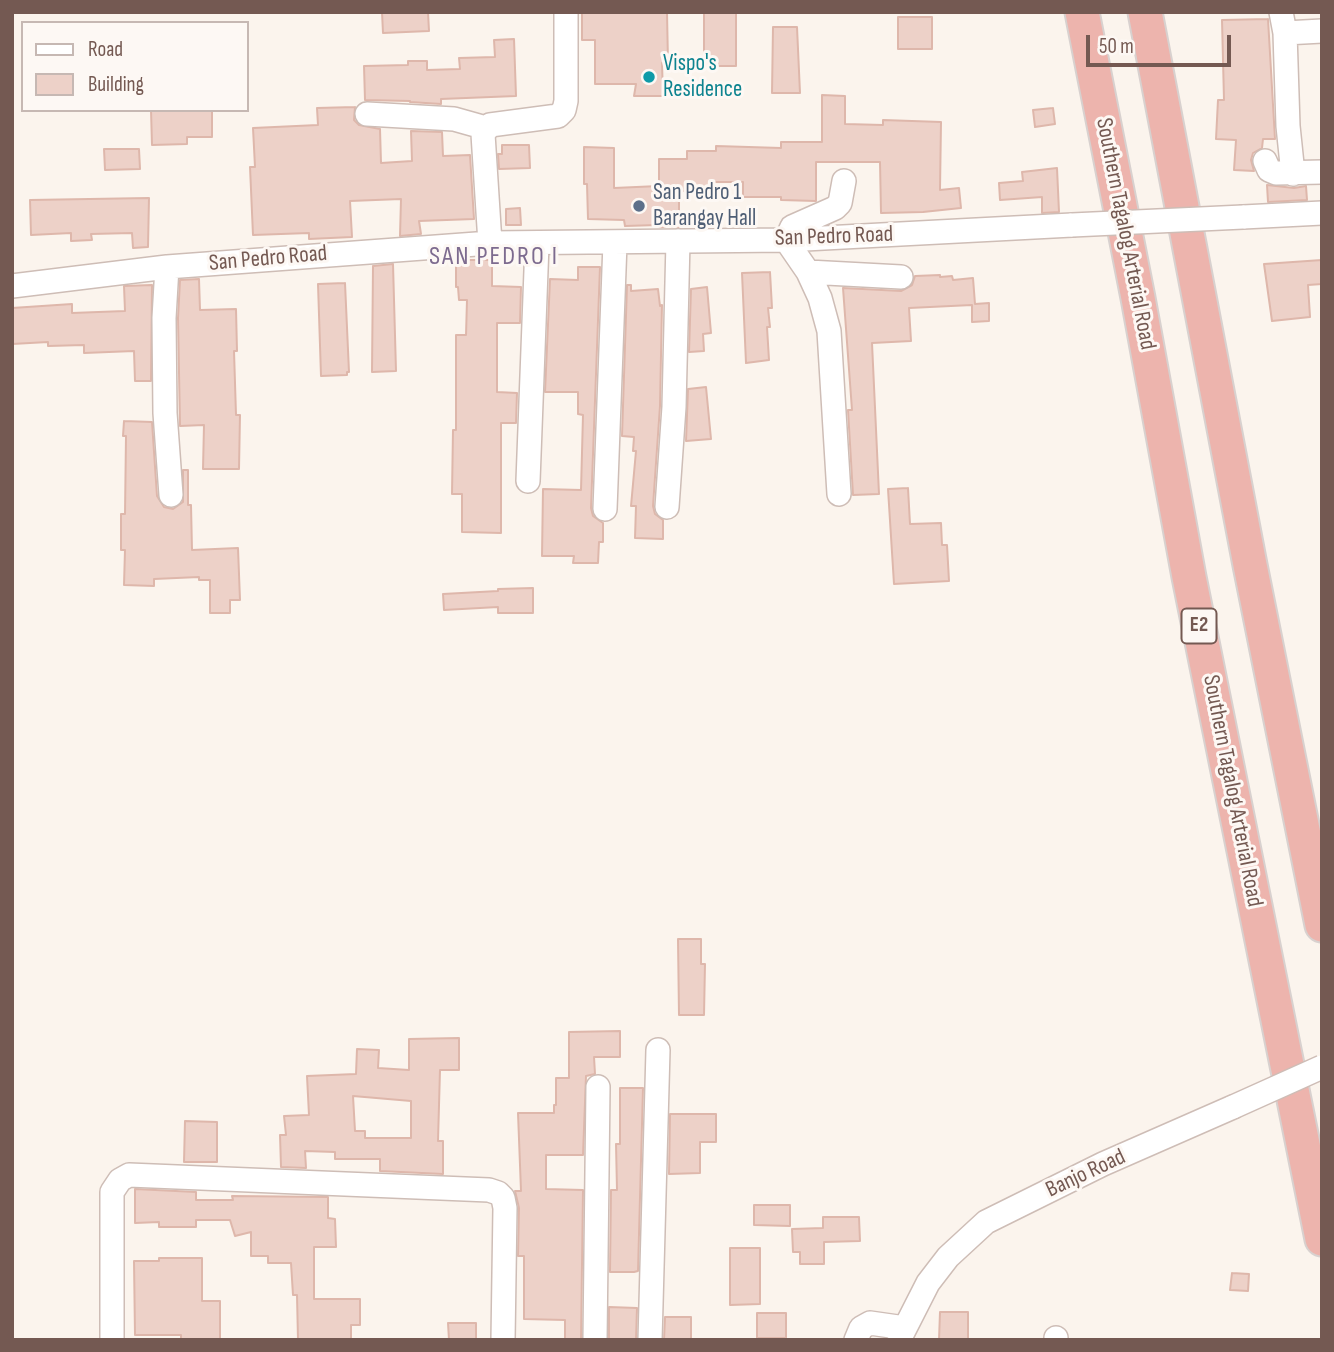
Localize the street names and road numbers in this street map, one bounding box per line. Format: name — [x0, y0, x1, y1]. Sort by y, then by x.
street label: Southern Tagalog Arterial Road — [1089, 116, 1161, 352]
street label: San Pedro Road — [774, 221, 894, 253]
street label: San Pedro Road — [208, 240, 328, 278]
road number: E2 — [1182, 608, 1216, 644]
street label: Southern Tagalog Arterial Road — [1196, 673, 1268, 909]
street label: Banjo Road — [1042, 1144, 1130, 1204]

